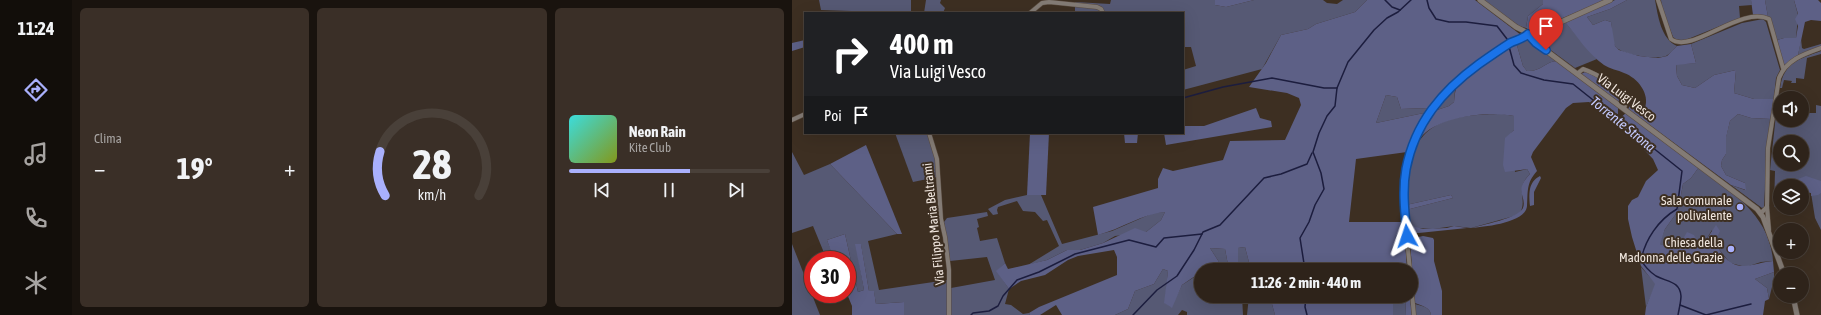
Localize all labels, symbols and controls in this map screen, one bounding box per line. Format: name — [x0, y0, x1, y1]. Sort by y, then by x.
pin — [1529, 9, 1563, 50]
icon: arrive — [1535, 15, 1557, 37]
text: 11:24 — [17, 18, 55, 39]
icon: right — [824, 28, 876, 80]
text: 400 m — [890, 28, 953, 60]
text: Via Luigi Vesco — [890, 61, 986, 82]
street label: Via Luigi Vesco — [1595, 71, 1659, 124]
icon: directions — [22, 76, 50, 104]
map controls — [1773, 91, 1809, 303]
button: sound — [1773, 91, 1809, 127]
water label: Torrente Strona — [1587, 93, 1659, 155]
icon: arrive — [850, 104, 872, 126]
text: Poi — [824, 107, 842, 124]
text: Neon Rain — [629, 123, 686, 140]
text: Clima — [94, 131, 122, 146]
button: search — [1773, 135, 1809, 171]
text: 28 — [412, 139, 452, 187]
icon: music — [22, 140, 50, 168]
text: Kite Club — [629, 140, 671, 155]
text: 19° — [176, 151, 213, 185]
text: − — [94, 155, 105, 181]
text: + — [284, 155, 295, 181]
street label: Via Filippo Maria Beltrami — [920, 162, 947, 286]
icon: previous — [591, 179, 613, 201]
icon: pause — [658, 179, 680, 201]
icon: next — [725, 179, 747, 201]
button: layers — [1773, 179, 1809, 215]
text: km/h — [418, 186, 446, 202]
place label: Sala comunale polivalente — [1661, 193, 1732, 223]
marker: Sala comunale polivalente — [1735, 202, 1745, 212]
icon: phone — [22, 204, 50, 232]
position arrow — [1386, 215, 1428, 257]
button: + — [1773, 223, 1809, 259]
place label: Chiesa della Madonna delle Grazie — [1619, 235, 1723, 265]
marker: Chiesa della Madonna delle Grazie — [1726, 244, 1736, 254]
speed limit sign: 30 — [804, 251, 856, 303]
button: − — [1773, 267, 1809, 303]
icon: climate — [22, 269, 50, 297]
text: 11:26 · 2 min · 440 m — [1251, 274, 1361, 291]

